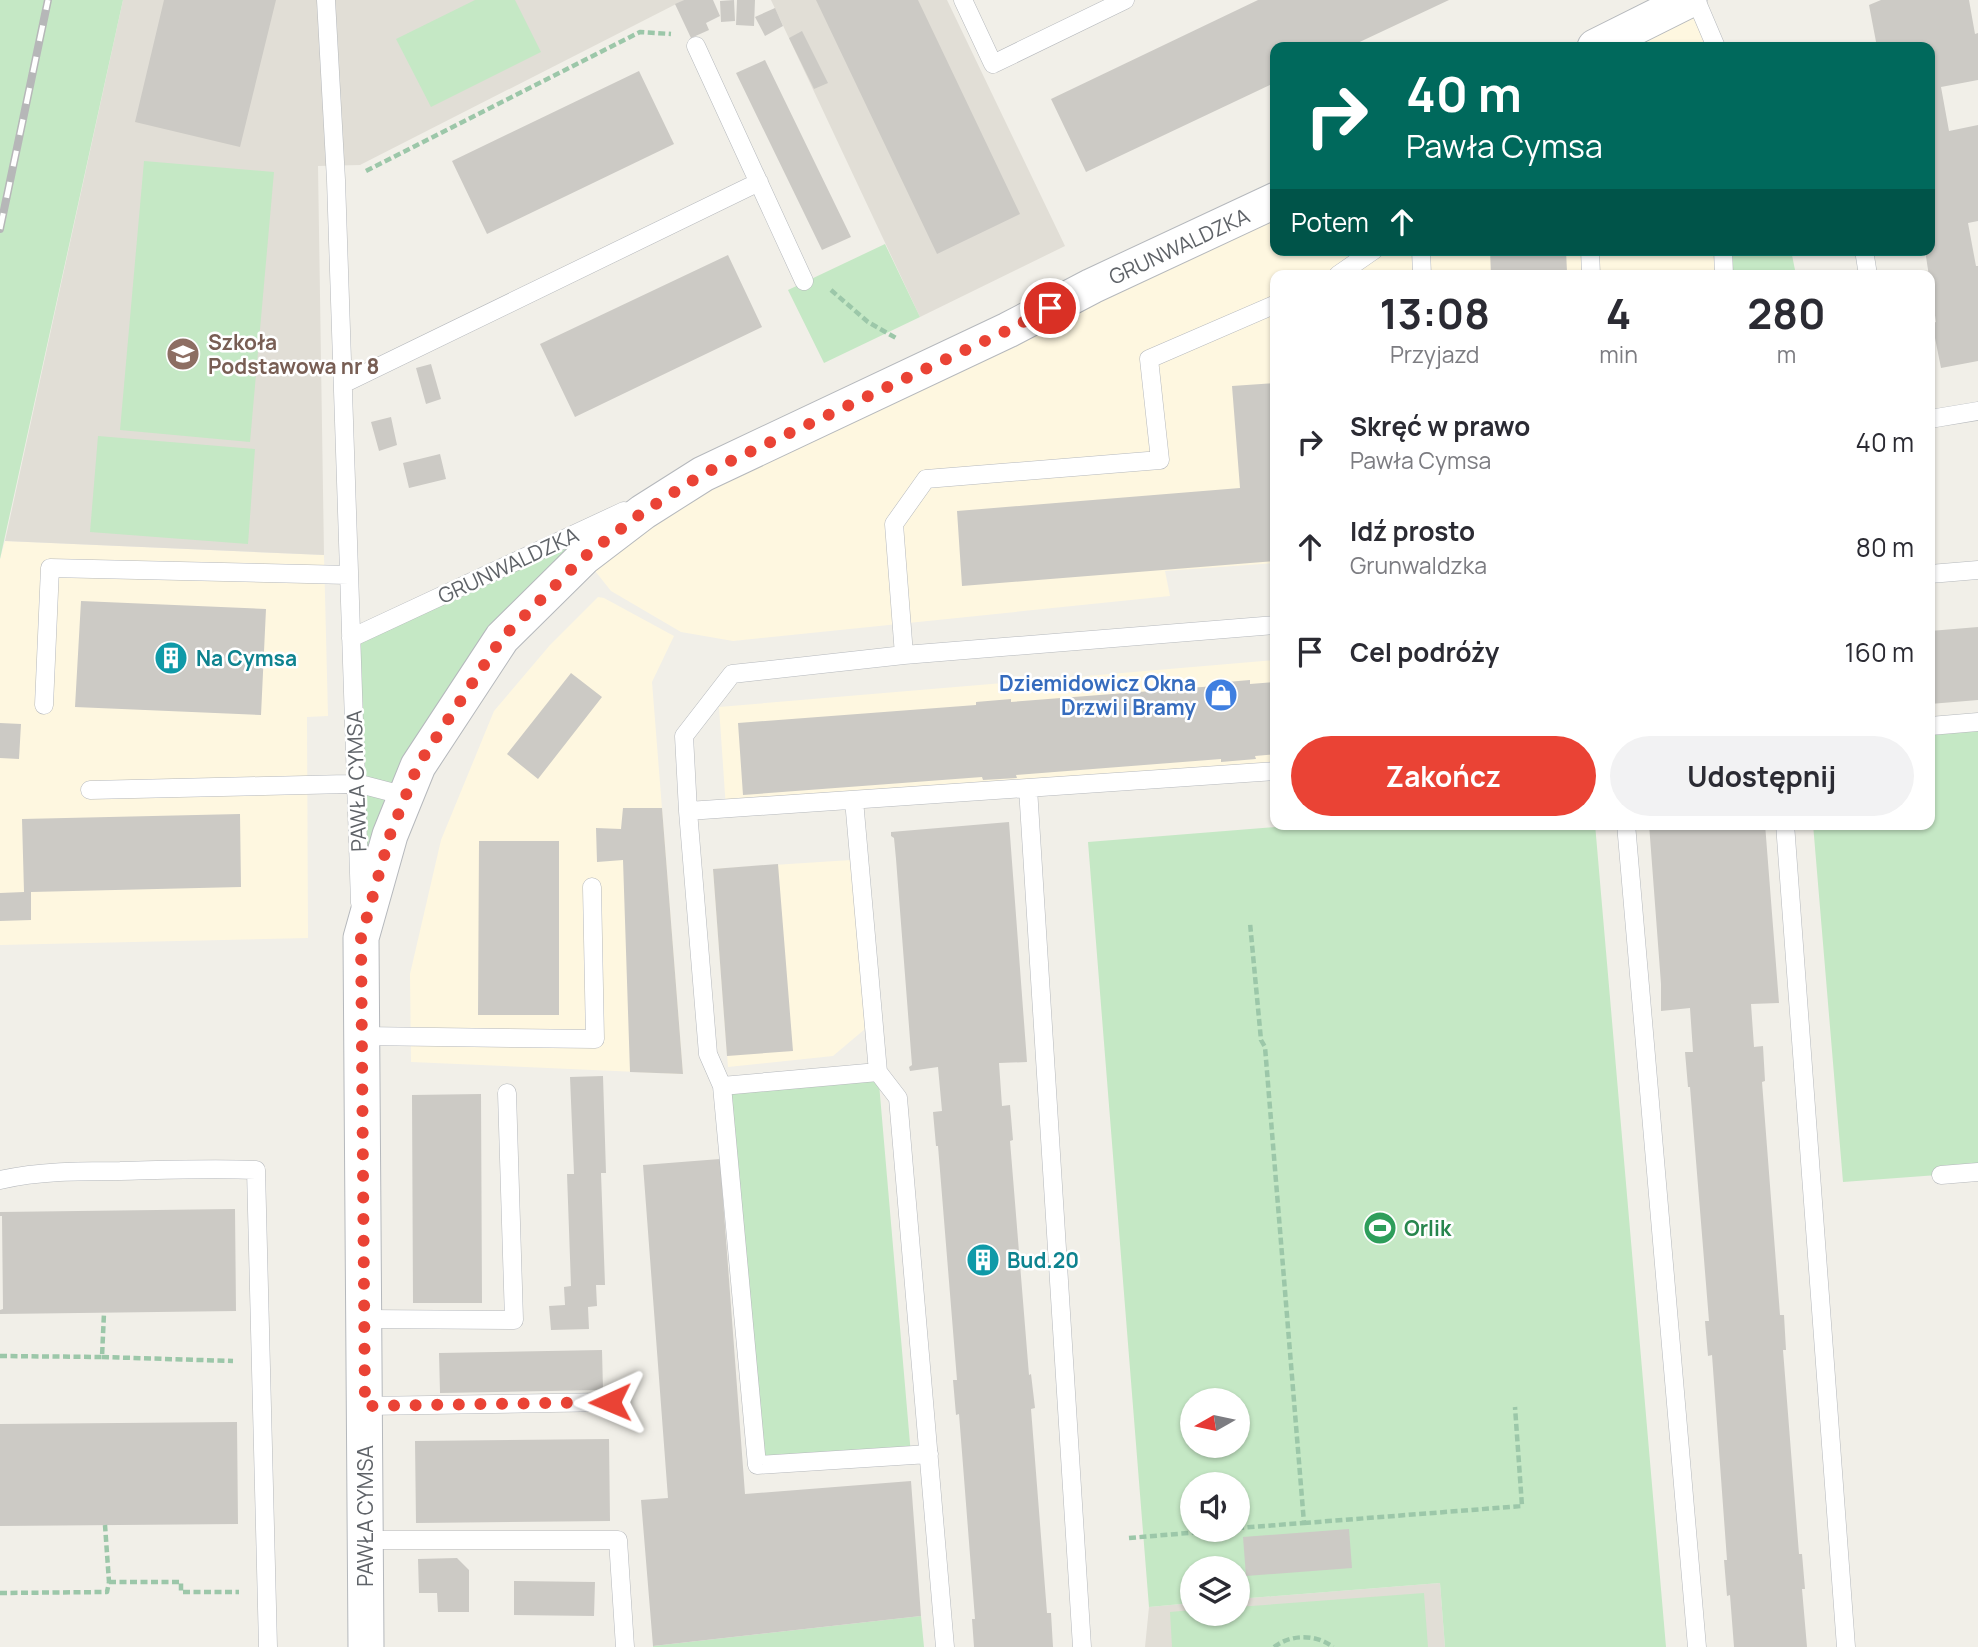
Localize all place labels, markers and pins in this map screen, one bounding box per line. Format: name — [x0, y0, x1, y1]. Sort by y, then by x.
pin — [1020, 278, 1080, 338]
place label: Szkoła Podstawowa nr 8 — [208, 328, 379, 380]
school or university icon: Szkoła Podstawowa nr 8 — [164, 335, 202, 373]
building icon: Na Cymsa — [152, 639, 190, 677]
place label: Na Cymsa — [196, 644, 297, 672]
place label: Dziemidowicz Okna Drzwi i Bramy — [999, 669, 1196, 721]
shop icon: Dziemidowicz Okna Drzwi i Bramy — [1202, 676, 1240, 714]
sports icon: Orlik — [1361, 1209, 1399, 1247]
place label: Orlik — [1404, 1214, 1452, 1242]
building icon: Bud.20 — [964, 1241, 1002, 1279]
place label: Bud.20 — [1007, 1246, 1079, 1274]

